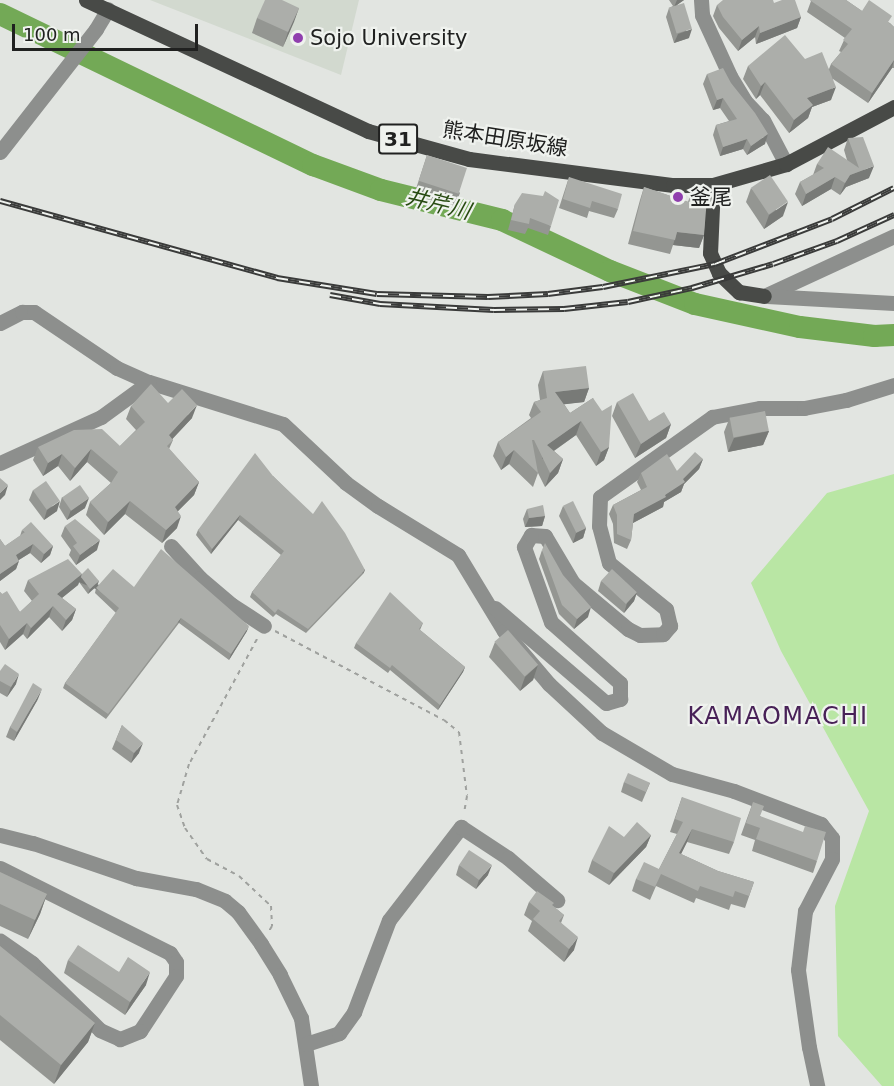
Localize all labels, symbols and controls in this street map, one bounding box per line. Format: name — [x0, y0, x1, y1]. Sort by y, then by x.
scale bar — [15, 12, 201, 50]
text: 100 m — [23, 24, 81, 45]
place label: Sojo University — [310, 25, 467, 51]
marker: Sojo University — [291, 31, 305, 45]
street label: 熊本田原坂線 — [441, 117, 569, 161]
road number: 31 — [377, 122, 419, 156]
water label: 井芹川 — [403, 183, 473, 225]
place label: 釜尾 — [690, 184, 732, 210]
marker: 釜尾 — [671, 190, 685, 204]
district label: KAMAOMACHI — [688, 703, 868, 731]

